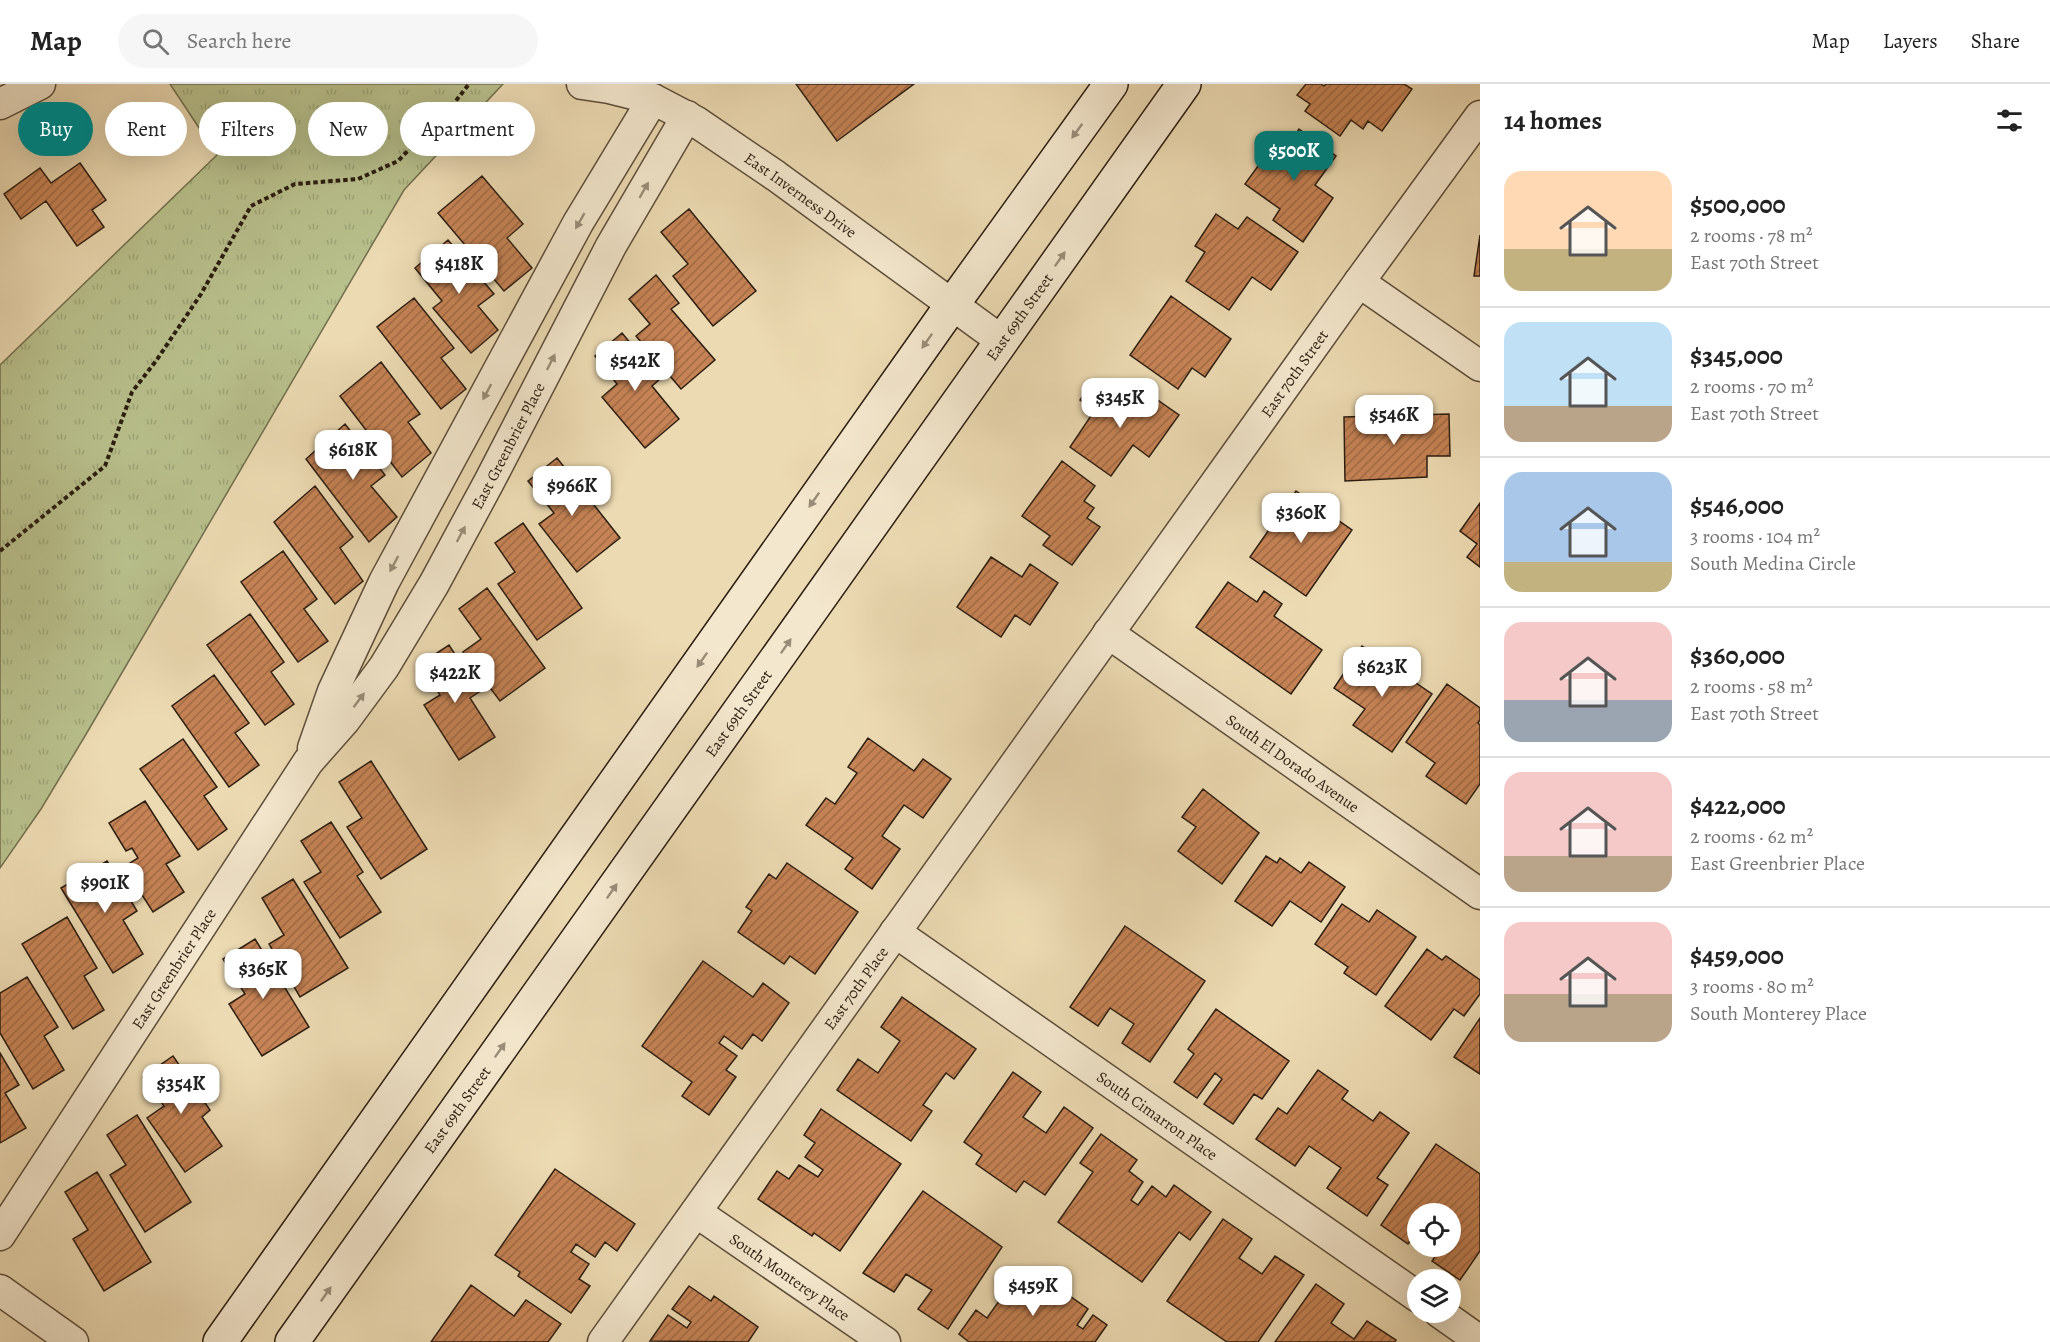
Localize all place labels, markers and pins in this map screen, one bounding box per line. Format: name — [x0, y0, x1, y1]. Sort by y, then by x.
pin: $500K — [1252, 131, 1336, 182]
pin: $418K — [417, 244, 501, 295]
pin: $542K — [593, 341, 677, 392]
pin: $345K — [1078, 378, 1162, 429]
pin: $546K — [1352, 395, 1436, 446]
pin: $618K — [311, 430, 395, 481]
pin: $966K — [530, 466, 614, 517]
pin: $360K — [1259, 493, 1343, 544]
pin: $623K — [1340, 647, 1424, 698]
pin: $422K — [413, 653, 497, 704]
pin: $901K — [63, 863, 147, 914]
pin: $365K — [221, 949, 305, 1000]
pin: $354K — [139, 1064, 223, 1115]
pin: $459K — [991, 1266, 1075, 1317]

